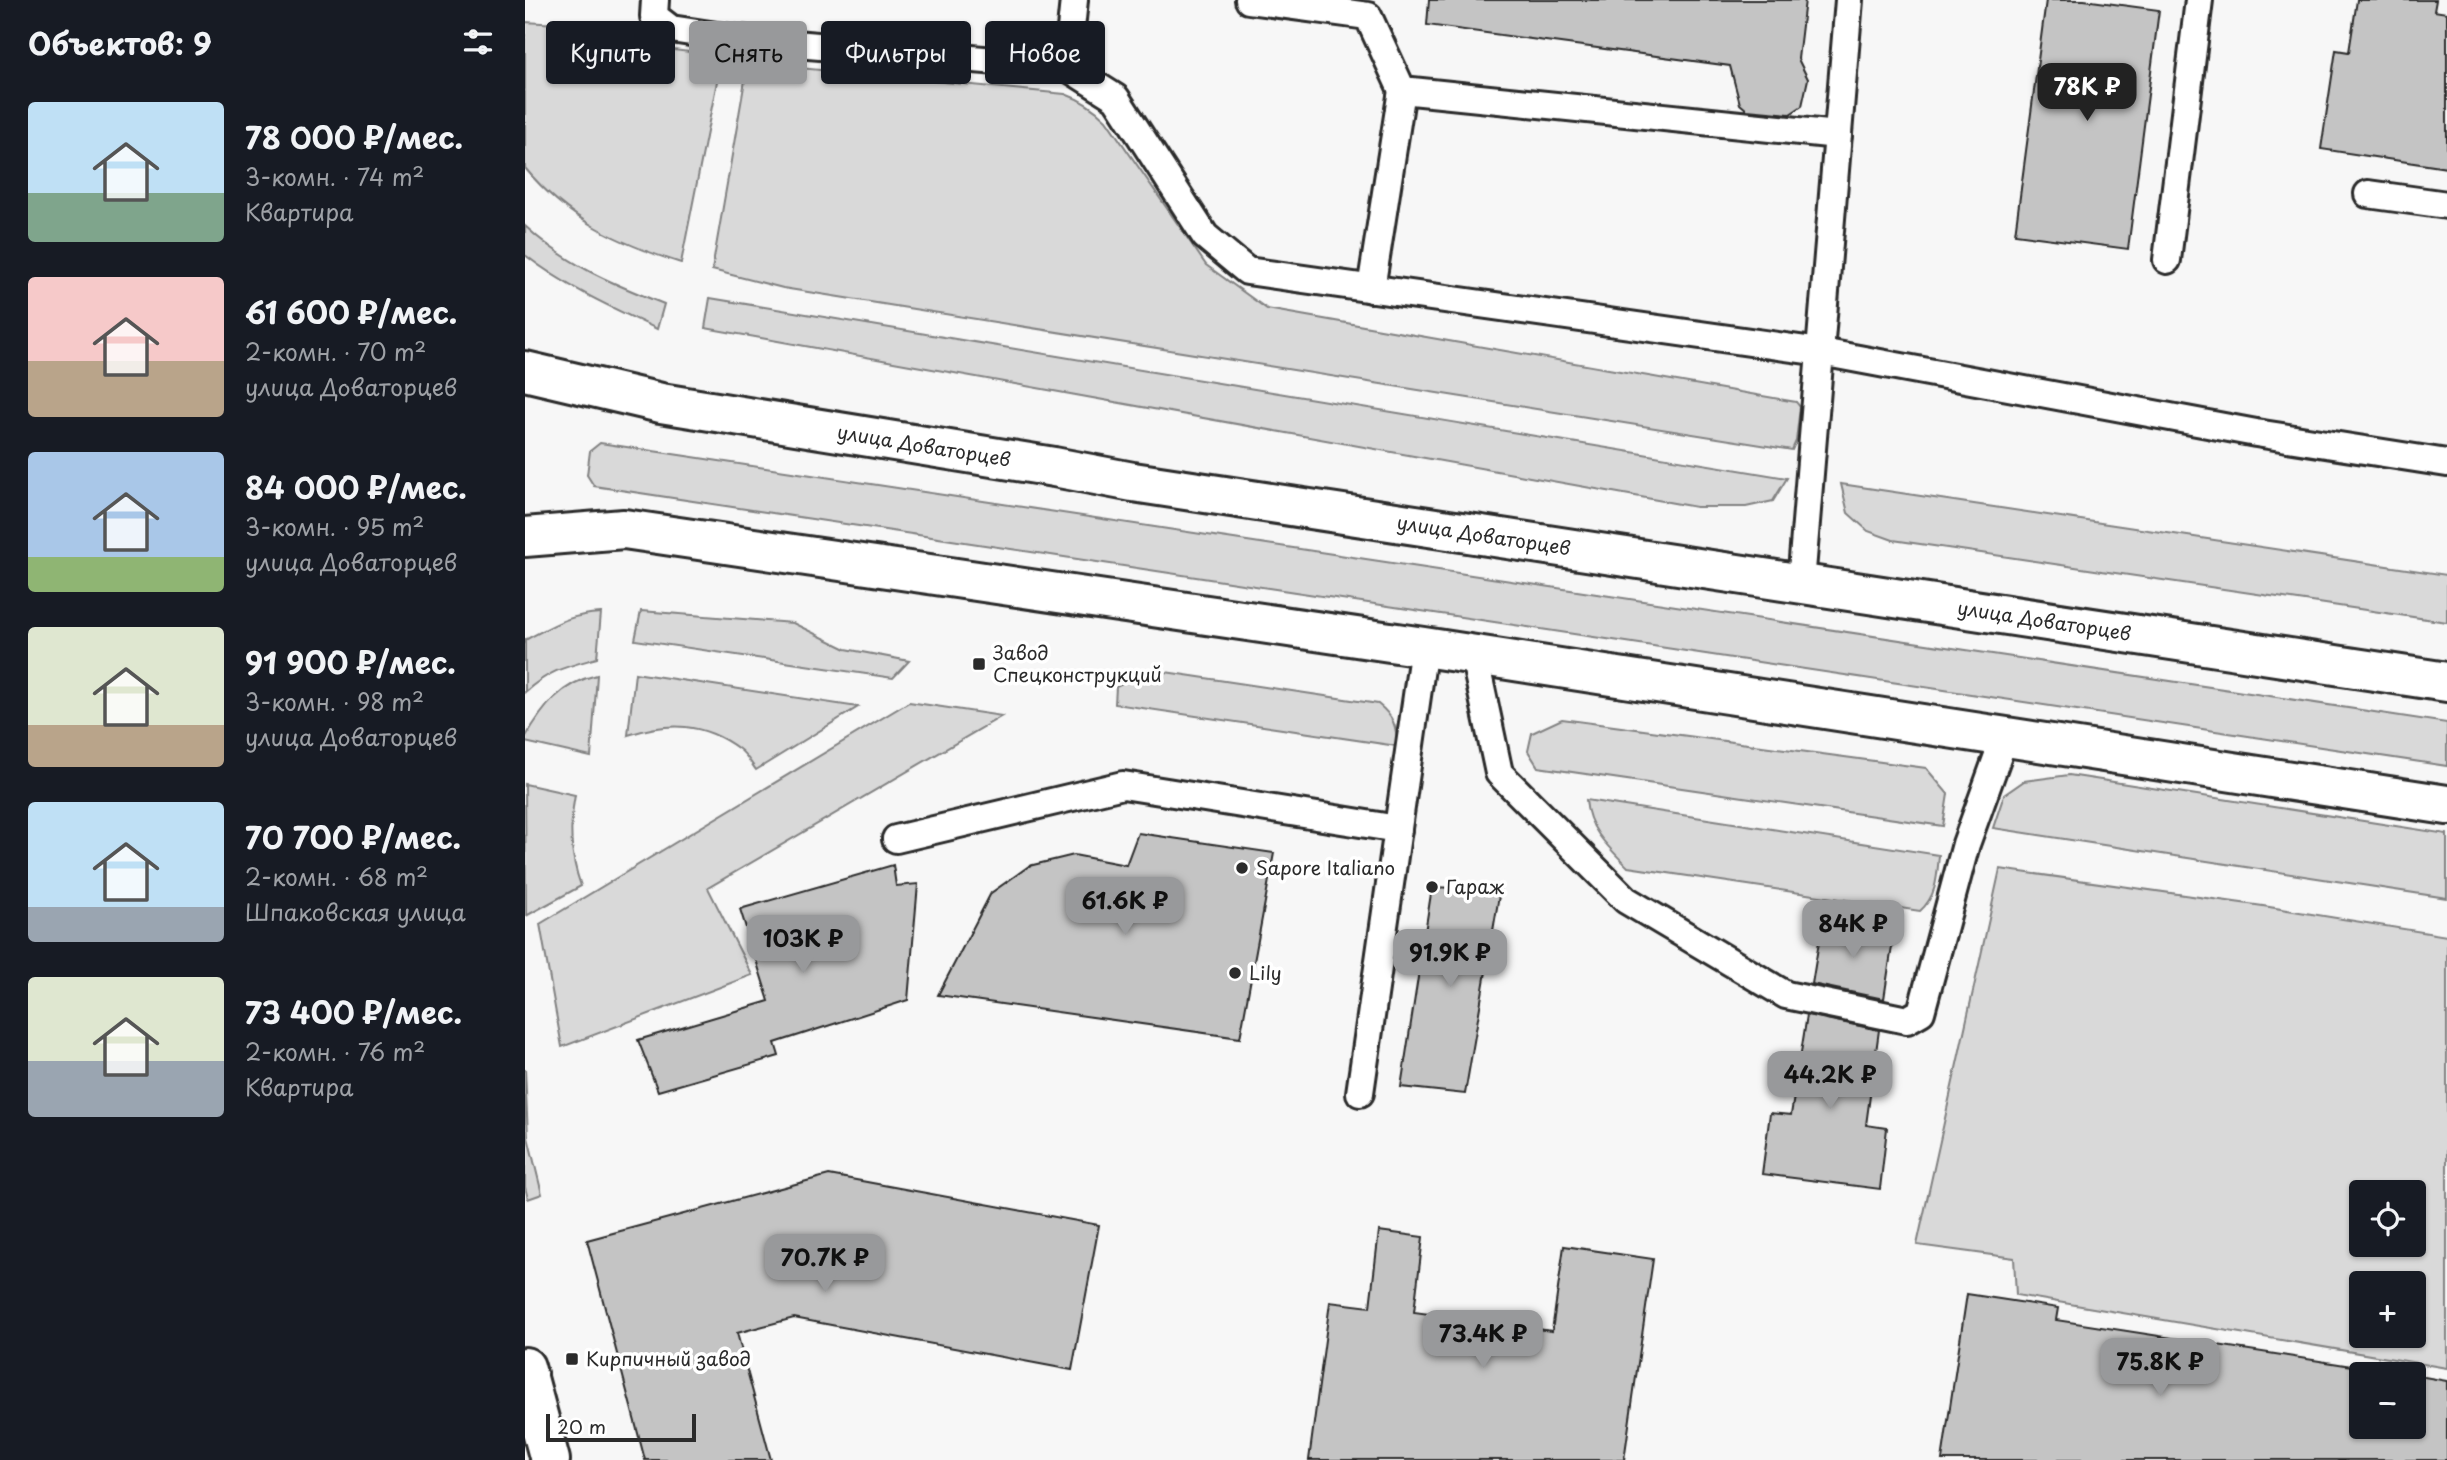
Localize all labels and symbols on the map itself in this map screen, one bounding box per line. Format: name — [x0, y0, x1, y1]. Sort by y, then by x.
pin: 78K ₽ — [2038, 64, 2136, 123]
street label: улица Доваторцев — [835, 417, 1013, 473]
street label: улица Доваторцев — [1395, 507, 1573, 561]
street label: улица Доваторцев — [1956, 593, 2133, 647]
place label: Завод Спецконструкций — [993, 638, 1162, 688]
marker: Завод Спецконструкций — [971, 656, 987, 672]
place label: Sapore Italiano — [1256, 853, 1395, 881]
marker: Sapore Italiano — [1234, 860, 1250, 876]
place label: Гараж — [1446, 872, 1505, 900]
pin: 61.6K ₽ — [1060, 878, 1190, 937]
marker: Гараж — [1424, 879, 1440, 895]
pin: 84K ₽ — [1804, 900, 1902, 960]
pin: 103K ₽ — [746, 916, 860, 975]
pin: 91.9K ₽ — [1385, 930, 1515, 989]
place label: Lily — [1249, 958, 1282, 986]
marker: Lily — [1227, 965, 1243, 981]
pin: 44.2K ₽ — [1765, 1052, 1895, 1111]
pin: 70.7K ₽ — [760, 1234, 890, 1294]
pin: 73.4K ₽ — [1418, 1310, 1548, 1370]
pin: 75.8K ₽ — [2095, 1338, 2225, 1398]
place label: Кирпичный завод — [586, 1344, 751, 1372]
marker: Кирпичный завод — [564, 1351, 580, 1367]
scale bar — [546, 1411, 697, 1443]

